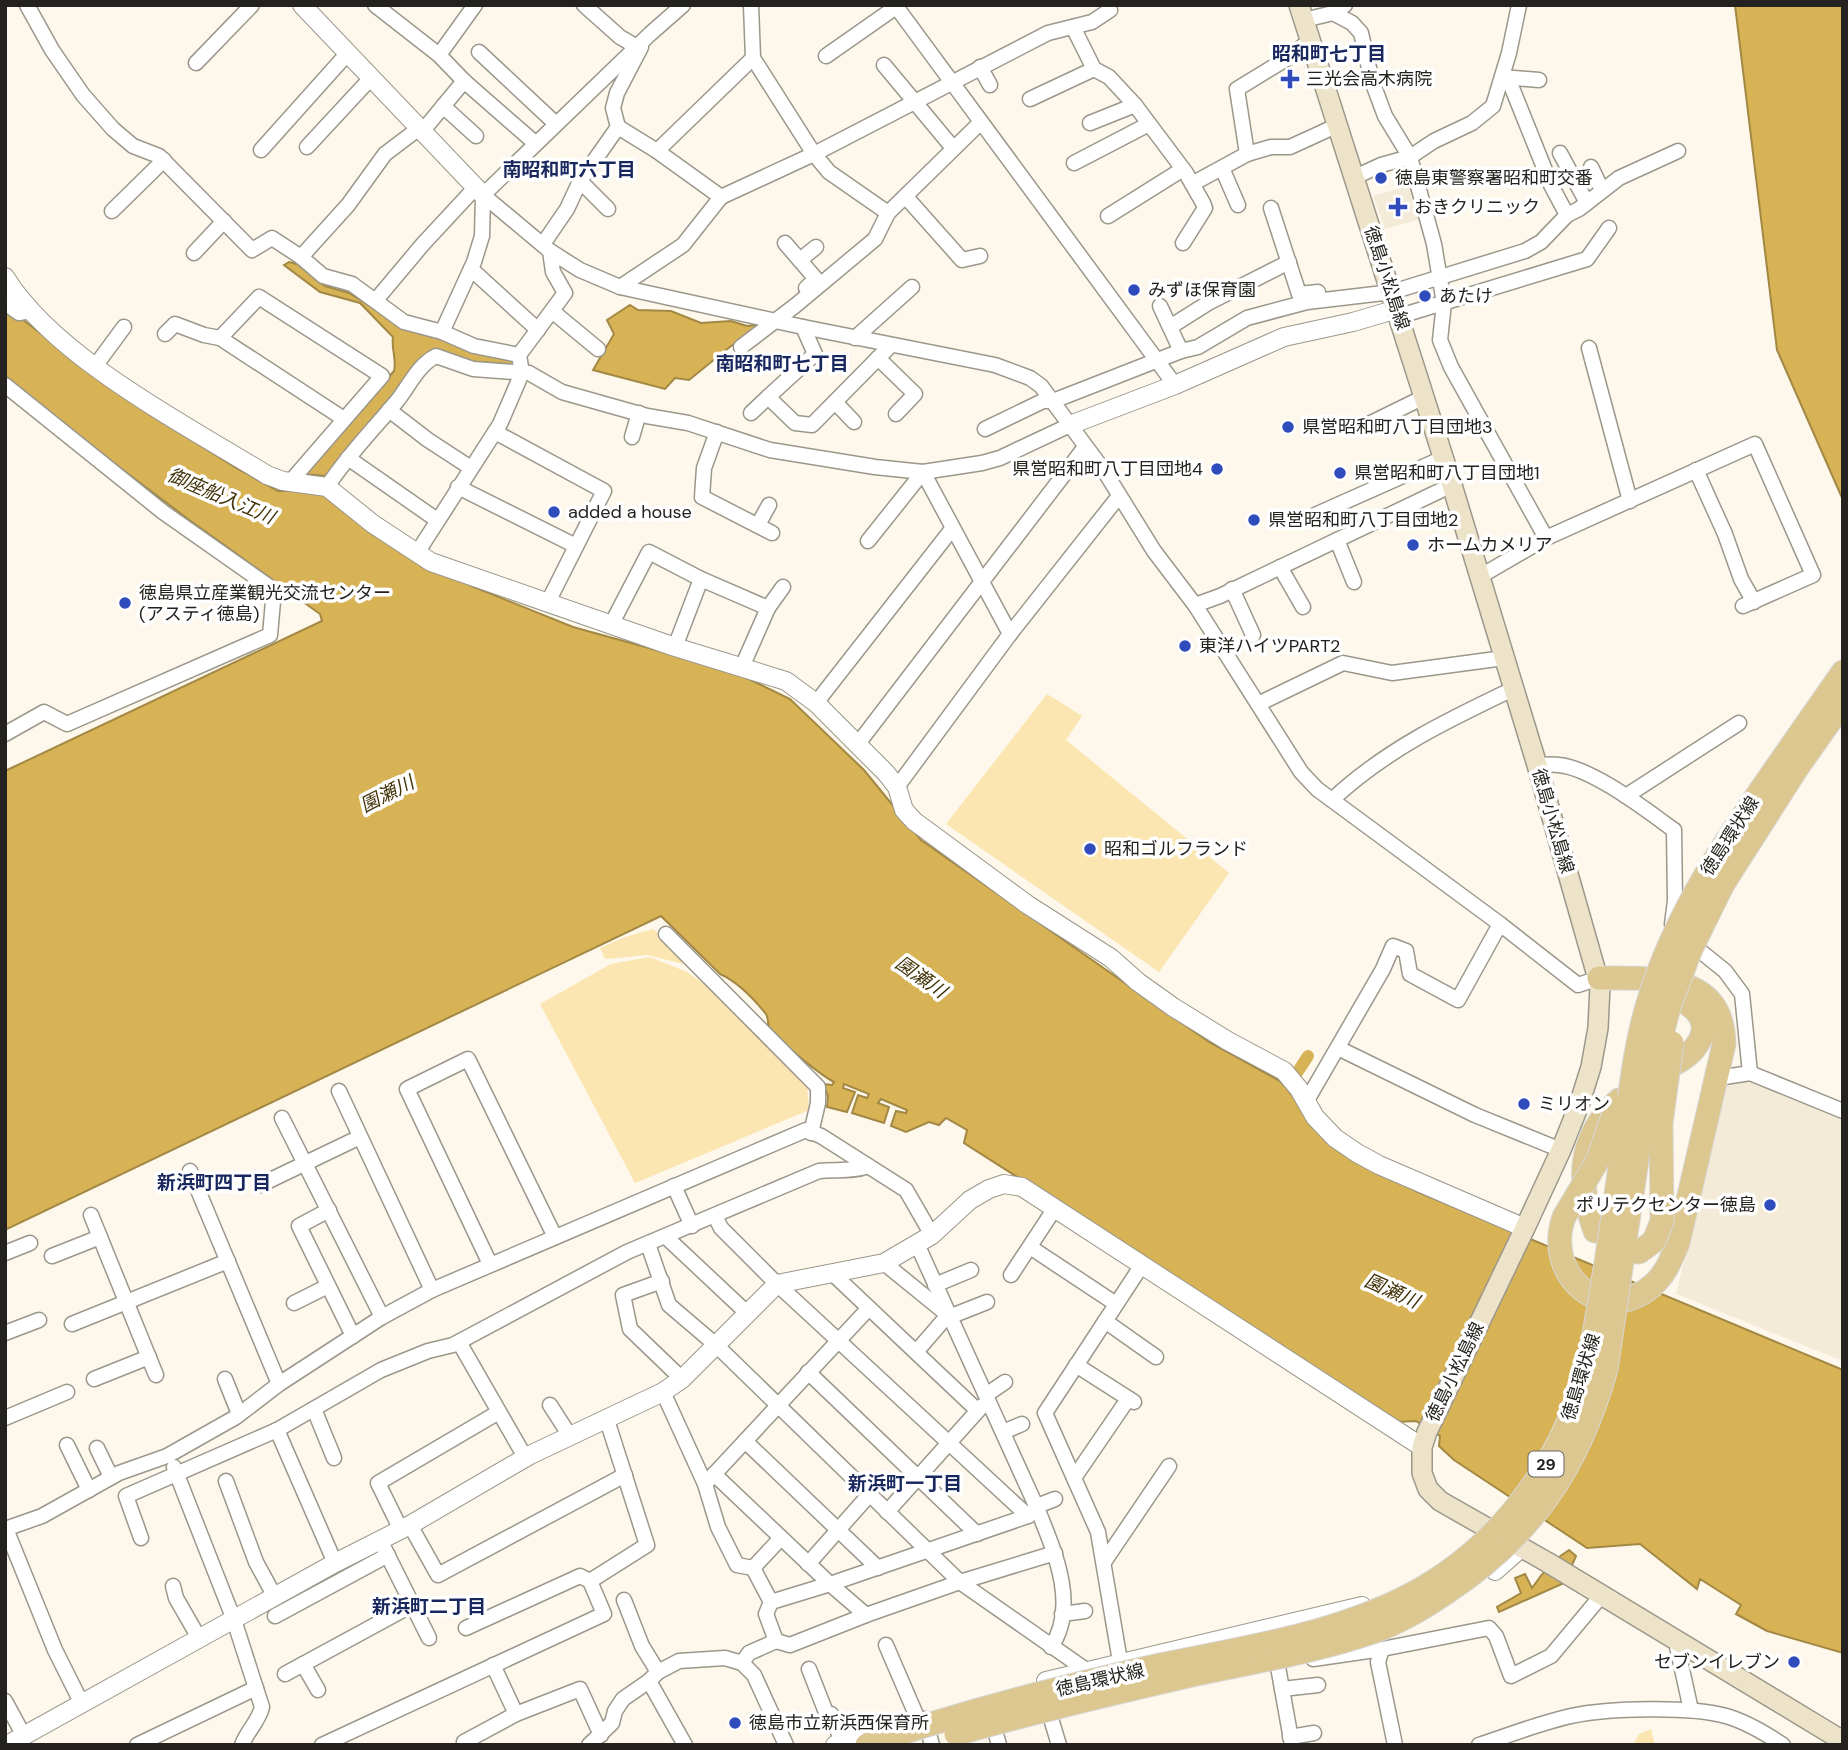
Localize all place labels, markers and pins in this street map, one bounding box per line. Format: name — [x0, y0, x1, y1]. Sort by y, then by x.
place label: 三光会高木病院 — [1306, 67, 1432, 91]
marker: 三光会高木病院 — [1280, 69, 1300, 89]
place label: 徳島東警察署昭和町交番 — [1395, 166, 1593, 190]
marker: 徳島東警察署昭和町交番 — [1373, 170, 1389, 186]
place label: おきクリニック — [1414, 195, 1540, 219]
marker: おきクリニック — [1388, 197, 1408, 217]
place label: みずほ保育園 — [1148, 278, 1256, 302]
marker: みずほ保育園 — [1126, 282, 1142, 298]
place label: あたけ — [1439, 284, 1493, 308]
marker: あたけ — [1417, 288, 1433, 304]
place label: 県営昭和町八丁目団地3 — [1302, 415, 1493, 439]
marker: 県営昭和町八丁目団地3 — [1280, 419, 1296, 435]
place label: 県営昭和町八丁目団地4 — [1012, 457, 1203, 481]
marker: 県営昭和町八丁目団地4 — [1209, 461, 1225, 477]
place label: 県営昭和町八丁目団地1 — [1354, 461, 1540, 485]
marker: 県営昭和町八丁目団地1 — [1332, 465, 1348, 481]
place label: added a house — [568, 500, 692, 524]
marker: added a house — [546, 504, 562, 520]
place label: 県営昭和町八丁目団地2 — [1268, 508, 1458, 532]
marker: 県営昭和町八丁目団地2 — [1246, 512, 1262, 528]
place label: ホームカメリア — [1427, 533, 1552, 557]
marker: ホームカメリア — [1405, 537, 1421, 553]
place label: 徳島県立産業観光交流センター (アスティ徳島) — [139, 581, 391, 626]
marker: 徳島県立産業観光交流センター (アスティ徳島) — [117, 595, 133, 611]
place label: 東洋ハイツPART2 — [1199, 634, 1340, 658]
marker: 東洋ハイツPART2 — [1177, 638, 1193, 654]
place label: 昭和ゴルフランド — [1104, 837, 1248, 861]
marker: 昭和ゴルフランド — [1082, 841, 1098, 857]
place label: ミリオン — [1538, 1092, 1610, 1116]
marker: ミリオン — [1516, 1096, 1532, 1112]
place label: ポリテクセンター徳島 — [1576, 1193, 1756, 1217]
marker: ポリテクセンター徳島 — [1762, 1197, 1778, 1213]
place label: セブンイレブン — [1654, 1650, 1780, 1674]
marker: セブンイレブン — [1786, 1654, 1802, 1670]
place label: 徳島市立新浜西保育所 — [749, 1711, 929, 1735]
marker: 徳島市立新浜西保育所 — [727, 1715, 743, 1731]

